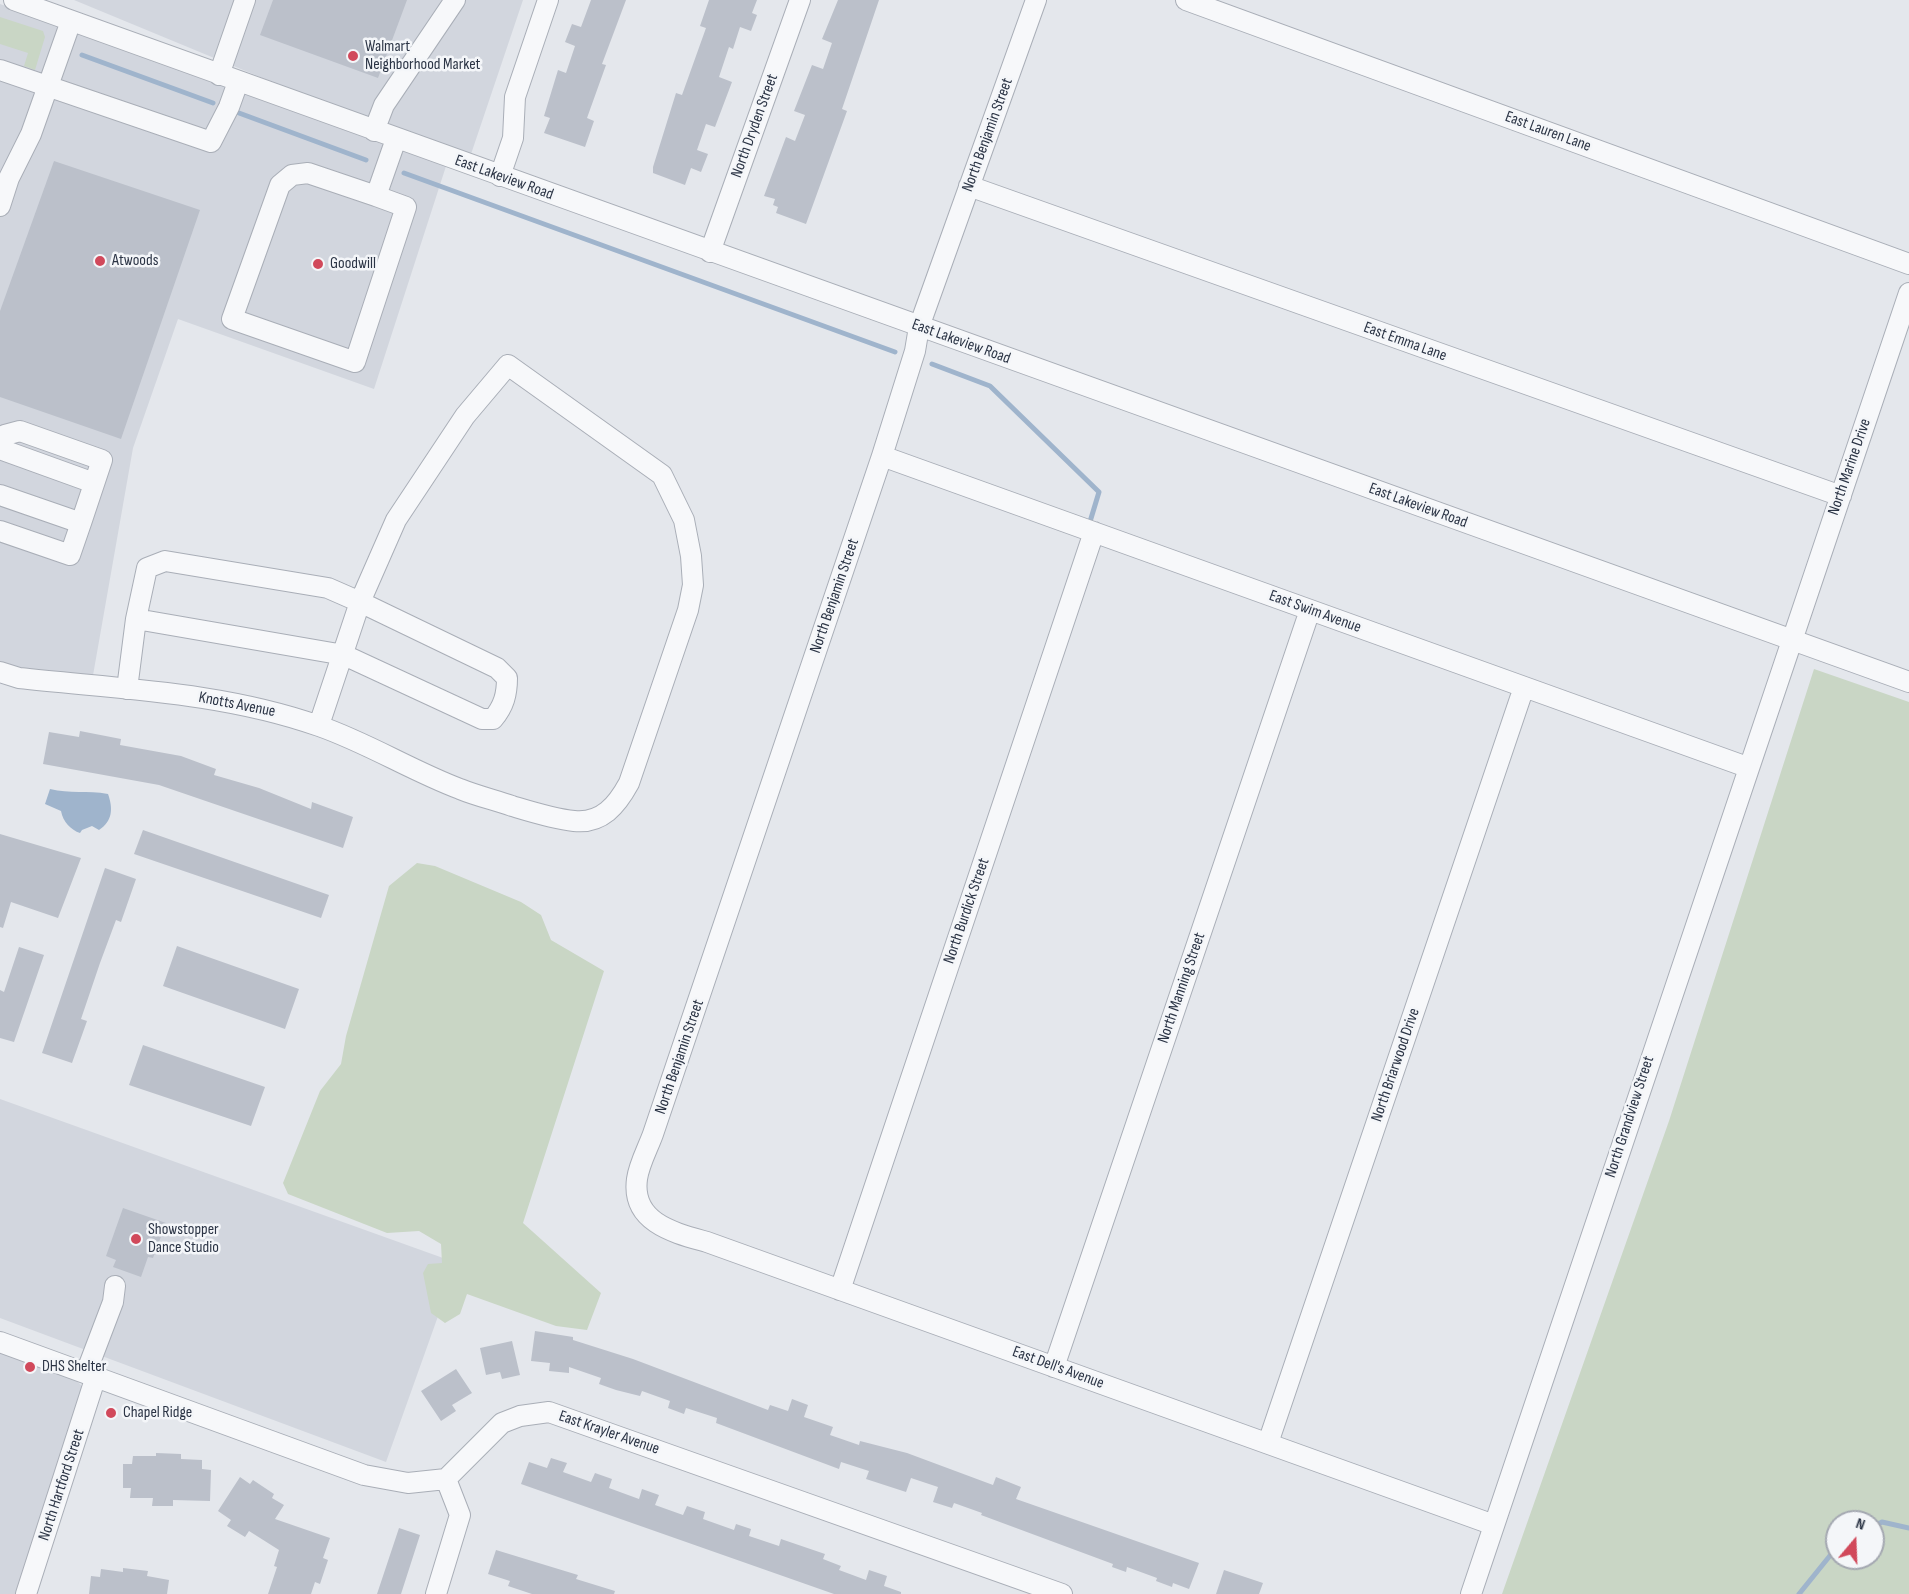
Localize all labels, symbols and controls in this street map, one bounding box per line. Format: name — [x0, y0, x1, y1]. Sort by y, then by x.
place label: Walmart Neighborhood Market — [365, 37, 480, 75]
marker: Walmart Neighborhood Market — [346, 49, 360, 63]
street label: North Dryden Street — [727, 72, 783, 180]
street label: North Benjamin Street — [959, 75, 1017, 195]
street label: East Lauren Lane — [1502, 108, 1594, 156]
street label: East Lakeview Road — [452, 151, 556, 205]
place label: Atwoods — [112, 251, 158, 271]
marker: Atwoods — [93, 254, 107, 268]
place label: Goodwill — [330, 254, 376, 274]
marker: Goodwill — [311, 257, 325, 271]
street label: East Lakeview Road — [909, 315, 1013, 369]
street label: East Emma Lane — [1361, 318, 1449, 366]
street label: North Marine Drive — [1825, 416, 1875, 518]
street label: East Lakeview Road — [1366, 479, 1470, 533]
street label: North Benjamin Street — [806, 536, 864, 656]
street label: East Swim Avenue — [1266, 586, 1364, 638]
street label: Knotts Avenue — [197, 688, 277, 722]
street label: North Burdick Street — [940, 856, 994, 966]
street label: North Manning Street — [1154, 930, 1210, 1046]
street label: North Benjamin Street — [651, 997, 709, 1117]
street label: North Briarwood Drive — [1368, 1006, 1424, 1124]
street label: North Grandview Street — [1601, 1054, 1659, 1180]
place label: Showstopper Dance Studio — [148, 1220, 219, 1258]
marker: Showstopper Dance Studio — [129, 1232, 143, 1246]
street label: East Dell's Avenue — [1010, 1343, 1106, 1393]
place label: DHS Shelter — [42, 1357, 106, 1377]
marker: DHS Shelter — [23, 1360, 37, 1374]
place label: Chapel Ridge — [123, 1403, 192, 1423]
marker: Chapel Ridge — [104, 1406, 118, 1420]
street label: East Krayler Avenue — [556, 1407, 662, 1459]
street label: North Hartford Street — [35, 1427, 89, 1543]
north arrow — [1825, 1510, 1885, 1570]
text: N — [1853, 1514, 1867, 1535]

